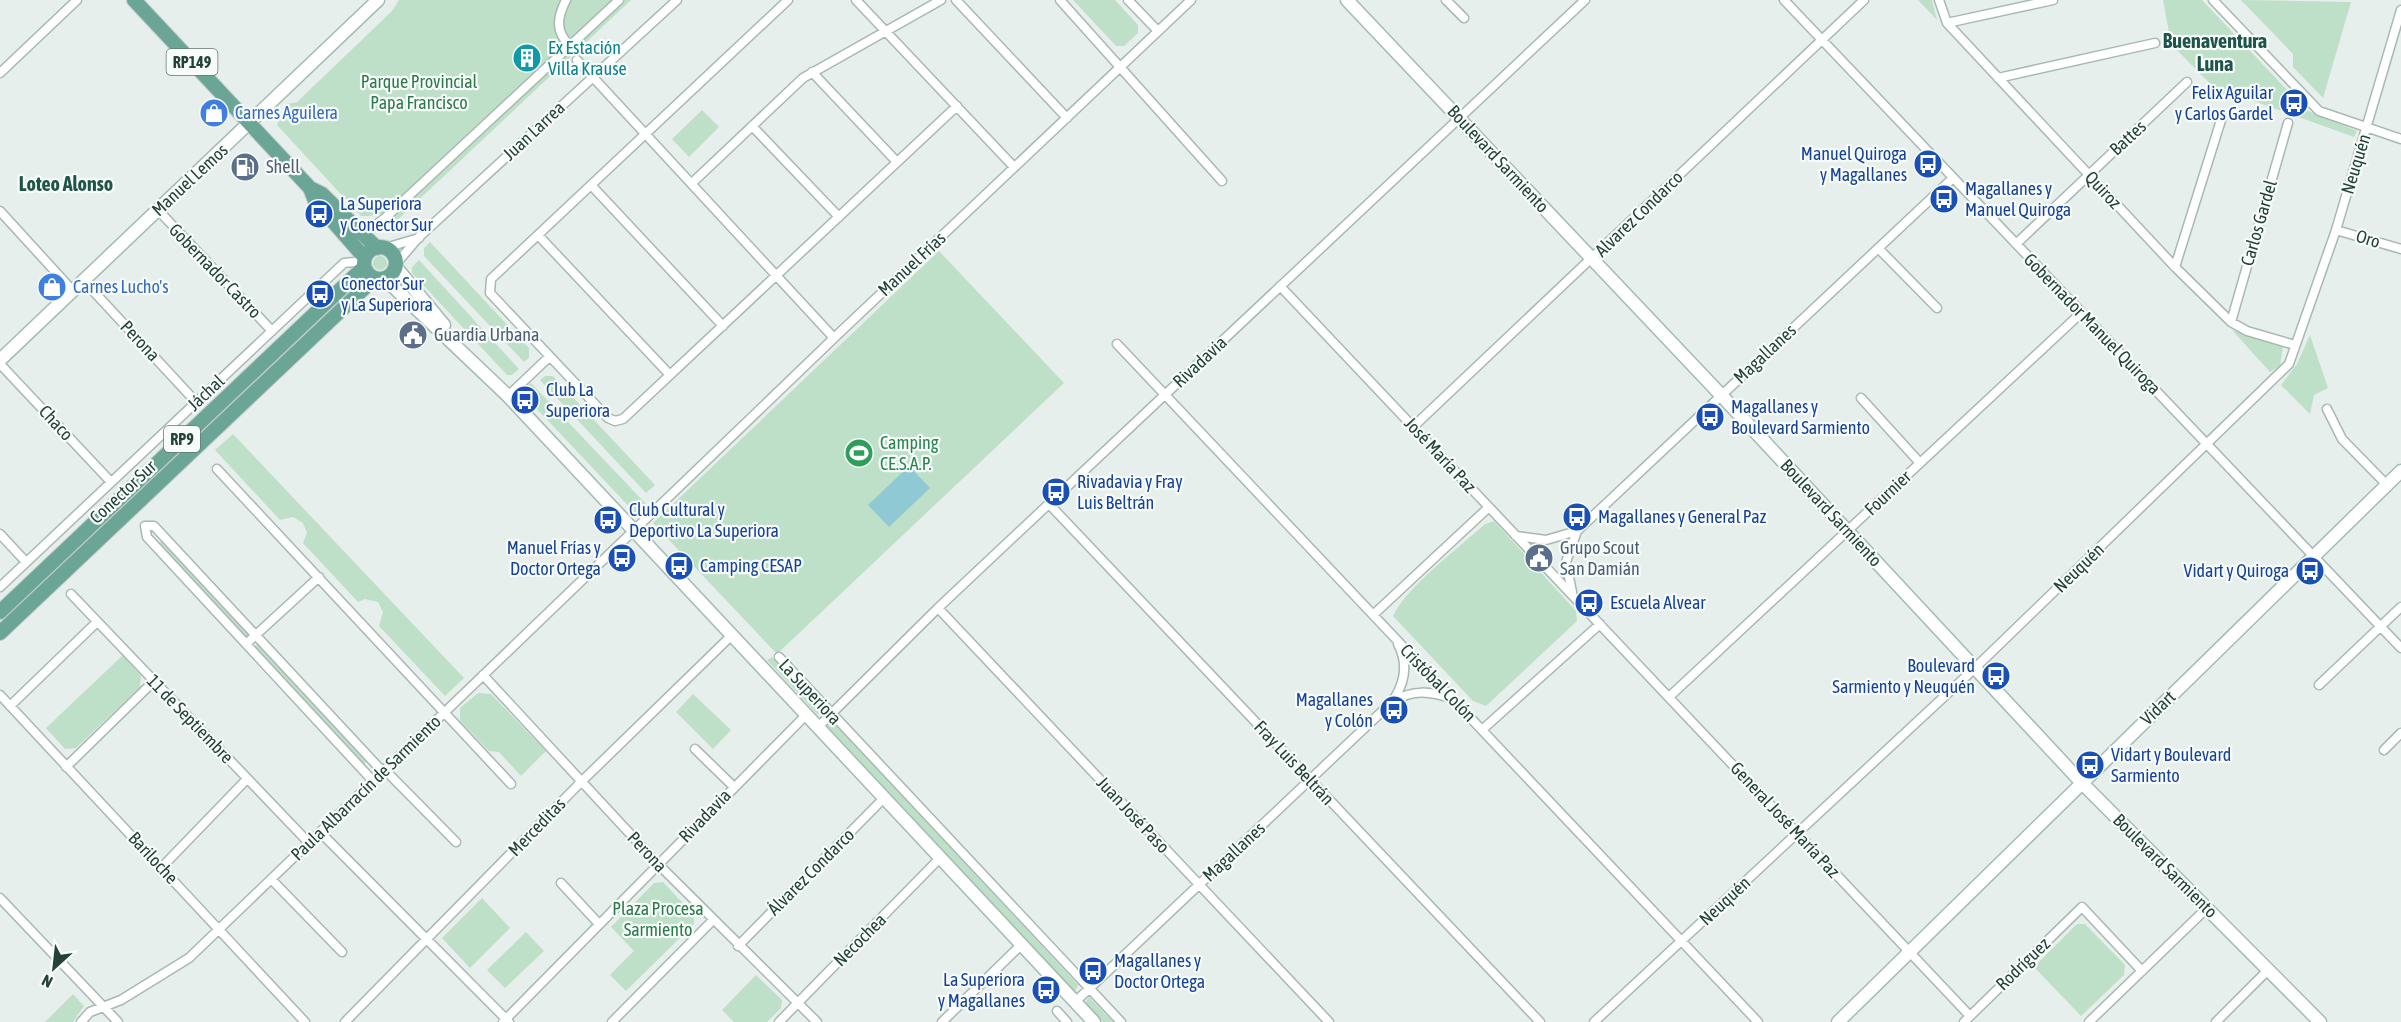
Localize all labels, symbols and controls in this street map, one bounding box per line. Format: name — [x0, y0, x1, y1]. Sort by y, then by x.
district label: Buenaventura Luna — [2163, 29, 2267, 75]
place label: Ex Estación Villa Krause — [548, 37, 627, 79]
building icon: Ex Estación Villa Krause — [511, 42, 543, 74]
road number: RP149 — [166, 49, 218, 75]
park label: Parque Provincial Papa Francisco — [361, 71, 478, 113]
place label: Felix Aguilar y Carlos Gardel — [2175, 82, 2274, 124]
bus stop icon: Felix Aguilar y Carlos Gardel — [2278, 87, 2310, 119]
shop icon: Carnes Aguilera — [198, 97, 230, 129]
street label: Juan Larrea — [499, 97, 569, 164]
street label: Boulevard Sarmiento — [1443, 101, 1553, 217]
place label: Carnes Aguilera — [235, 102, 338, 123]
street label: Battes — [2105, 116, 2150, 160]
street label: Neuquén — [2336, 131, 2375, 196]
street label: Manuel Lemos — [147, 139, 232, 220]
place label: Manuel Quiroga y Magallanes — [1801, 143, 1907, 185]
bus stop icon: Manuel Quiroga y Magallanes — [1912, 148, 1944, 180]
fuel station icon: Shell — [229, 151, 261, 183]
place label: Shell — [266, 156, 300, 177]
street label: Alvarez Condarco — [1590, 166, 1687, 261]
street label: Quiroz — [2081, 167, 2126, 213]
district label: Loteo Alonso — [19, 172, 113, 195]
street label: Carlos Gardel — [2236, 177, 2281, 268]
place label: Magallanes y Manuel Quiroga — [1965, 178, 2071, 220]
bus stop icon: Magallanes y Manuel Quiroga — [1928, 183, 1960, 215]
place label: La Superiora y Conector Sur — [340, 193, 433, 235]
bus stop icon: La Superiora y Conector Sur — [303, 198, 335, 230]
street label: Gobernador Castro — [165, 219, 266, 322]
street label: Oro — [2353, 225, 2383, 252]
street label: Manuel Frías — [874, 227, 950, 300]
street label: Gobernador Manuel Quiroga — [2020, 249, 2165, 399]
shop icon: Carnes Lucho's — [36, 271, 68, 303]
place label: Conector Sur y La Superiora — [341, 273, 433, 315]
place label: Carnes Lucho's — [73, 276, 169, 297]
bus stop icon: Conector Sur y La Superiora — [304, 278, 336, 310]
street label: Perona — [116, 316, 164, 365]
public building icon: Guardia Urbana — [397, 319, 429, 351]
street label: Magallanes — [1729, 320, 1800, 388]
place label: Guardia Urbana — [434, 324, 539, 345]
street label: Rivadavia — [1169, 332, 1231, 392]
street label: Jáchal — [183, 370, 229, 415]
place label: Club La Superiora — [546, 379, 610, 421]
bus stop icon: Club La Superiora — [509, 384, 541, 416]
place label: Magallanes y Boulevard Sarmiento — [1731, 396, 1870, 438]
street label: Chaco — [35, 401, 78, 445]
bus stop icon: Magallanes y Boulevard Sarmiento — [1694, 401, 1726, 433]
street label: José María Paz — [1400, 413, 1481, 497]
road number: RP9 — [164, 426, 200, 452]
place label: Camping CE.S.A.P. — [880, 432, 939, 474]
sports icon: Camping CE.S.A.P. — [843, 437, 875, 469]
street label: Conector Sur — [85, 455, 161, 528]
street label: Boulevard Sarmiento — [1776, 455, 1886, 571]
street label: Fournier — [1860, 465, 1916, 519]
place label: Rivadavia y Fray Luis Beltrán — [1077, 471, 1183, 513]
bus stop icon: Rivadavia y Fray Luis Beltrán — [1040, 476, 1072, 508]
place label: Club Cultural y Deportivo La Superiora — [629, 499, 779, 541]
bus stop icon: Magallanes y General Paz — [1561, 501, 1593, 533]
bus stop icon: Club Cultural y Deportivo La Superiora — [592, 504, 624, 536]
place label: Magallanes y General Paz — [1598, 506, 1767, 527]
place label: Manuel Frías y Doctor Ortega — [507, 537, 601, 579]
place label: Grupo Scout San Damián — [1560, 537, 1640, 579]
street label: Neuquén — [2049, 539, 2108, 597]
bus stop icon: Manuel Frías y Doctor Ortega — [606, 542, 638, 574]
public building icon: Grupo Scout San Damián — [1523, 542, 1555, 574]
bus stop icon: Camping CESAP — [663, 550, 695, 582]
place label: Camping CESAP — [700, 555, 802, 576]
bus stop icon: Vidart y Quiroga — [2294, 555, 2326, 587]
place label: Vidart y Quiroga — [2184, 560, 2289, 581]
bus stop icon: Escuela Alvear — [1573, 587, 1605, 619]
place label: Escuela Alvear — [1610, 592, 1706, 613]
street label: Cristóbal Colón — [1396, 639, 1481, 726]
street label: La Superiora — [775, 655, 846, 729]
place label: Boulevard Sarmiento y Neuquén — [1832, 655, 1975, 697]
bus stop icon: Boulevard Sarmiento y Neuquén — [1980, 660, 2012, 692]
street label: 11 de Septiembre — [143, 670, 238, 767]
street label: Vidart — [2136, 686, 2179, 729]
place label: Magallanes y Colón — [1296, 689, 1373, 731]
bus stop icon: Magallanes y Colón — [1378, 694, 1410, 726]
street label: Paula Albarracín de Sarmiento — [286, 711, 445, 865]
street label: Fray Luis Beltrán — [1250, 716, 1339, 809]
place label: Vidart y Boulevard Sarmiento — [2111, 744, 2231, 786]
bus stop icon: Vidart y Boulevard Sarmiento — [2074, 749, 2106, 781]
street label: General José María Paz — [1726, 757, 1845, 882]
street label: Juan José Paso — [1093, 772, 1174, 857]
street label: Rivadavia — [674, 785, 735, 847]
street label: Merceditas — [504, 793, 570, 860]
street label: Boulevard Sarmiento — [2109, 809, 2222, 922]
street label: Magallanes — [1198, 818, 1269, 886]
street label: Álvarez Condarco — [763, 824, 858, 919]
street label: Bariloche — [124, 827, 183, 888]
street label: Perona — [623, 827, 671, 876]
street label: Neuquén — [1695, 872, 1754, 929]
park label: Plaza Procesa Sarmiento — [612, 898, 704, 940]
street label: Necochea — [829, 909, 890, 970]
street label: Rodríguez — [1991, 933, 2054, 994]
north arrow — [24, 938, 84, 998]
place label: Magallanes y Doctor Ortega — [1114, 950, 1205, 992]
bus stop icon: Magallanes y Doctor Ortega — [1077, 955, 1109, 987]
place label: La Superiora y Magallanes — [938, 969, 1025, 1011]
text: N — [39, 971, 55, 992]
bus stop icon: La Superiora y Magallanes — [1030, 974, 1062, 1006]

